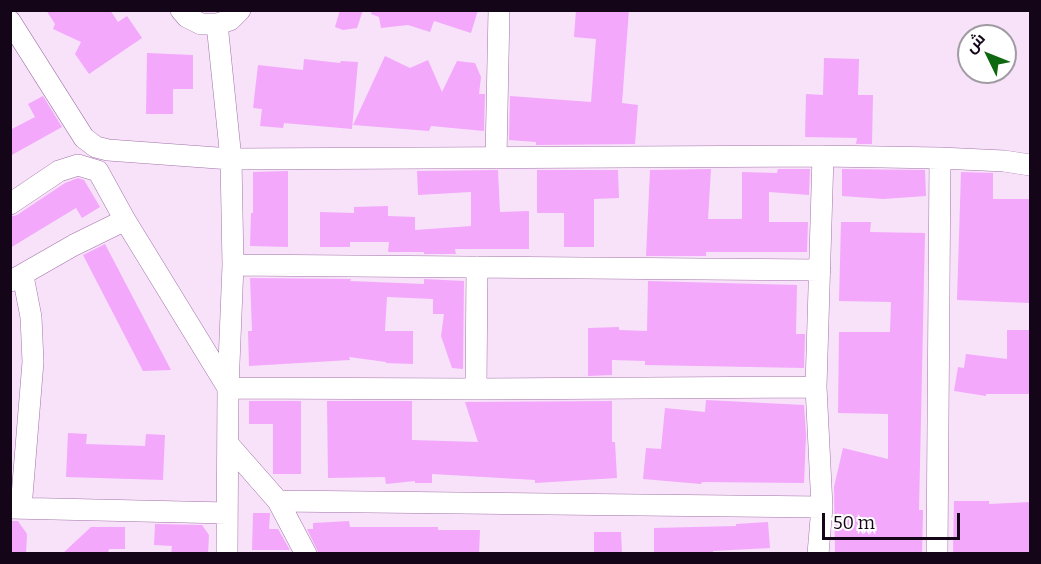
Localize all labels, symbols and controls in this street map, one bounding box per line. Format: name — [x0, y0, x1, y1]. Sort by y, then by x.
north arrow — [957, 24, 1017, 84]
text: ش — [961, 29, 989, 57]
scale bar — [825, 501, 963, 539]
text: 50 m — [833, 512, 875, 534]

